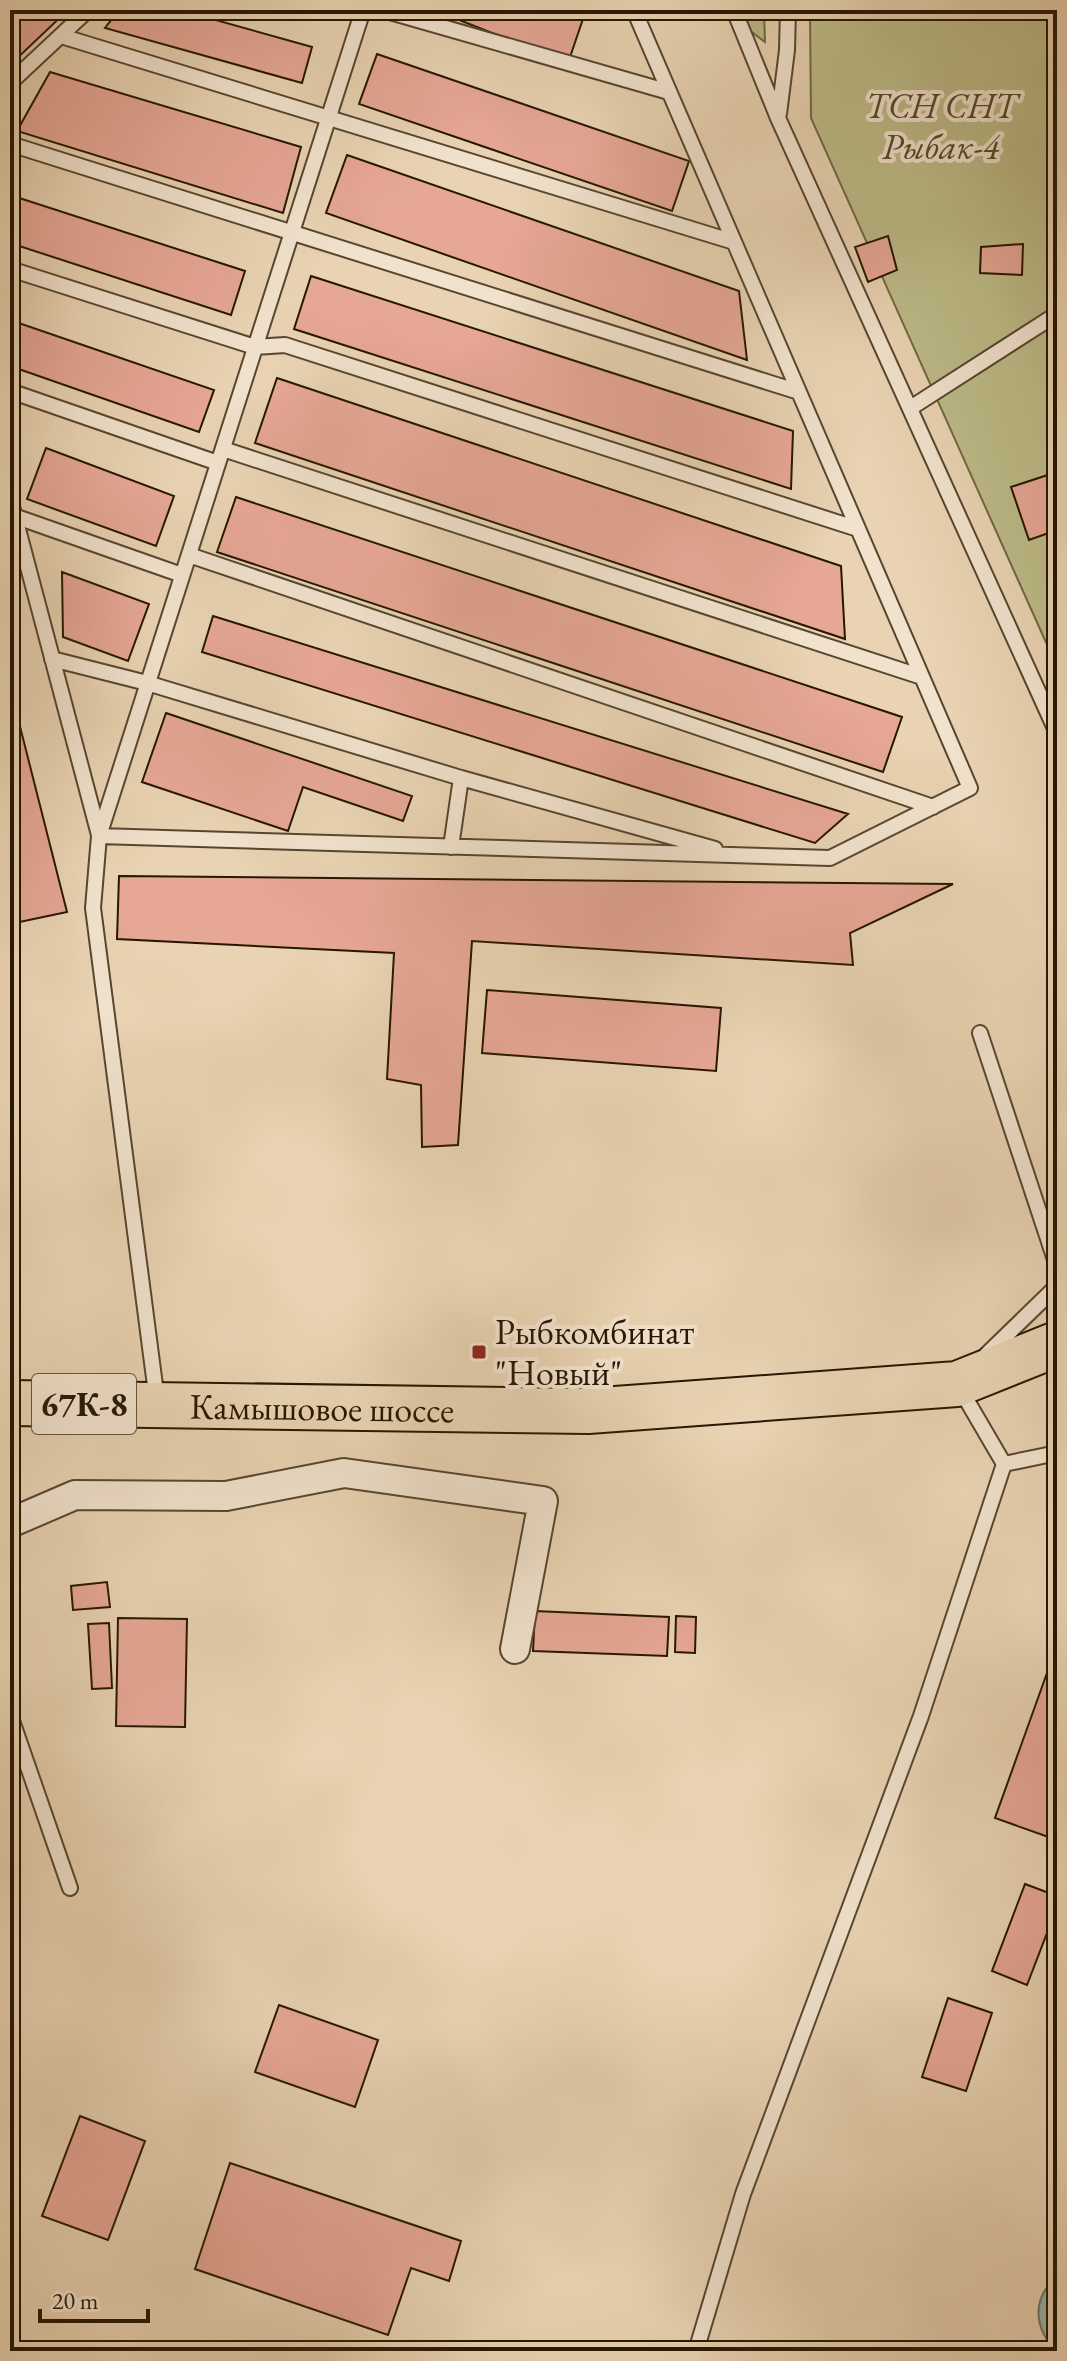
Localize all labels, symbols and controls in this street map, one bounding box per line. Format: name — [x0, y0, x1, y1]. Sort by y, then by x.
park label: ТСН СНТ Рыбак-4 — [865, 82, 1021, 170]
place label: Рыбкомбинат "Новый" — [495, 1308, 695, 1396]
marker: Рыбкомбинат "Новый" — [470, 1343, 488, 1361]
road number: 67К-8 — [32, 1374, 136, 1434]
street label: Камышовое шоссе — [189, 1382, 455, 1433]
scale bar — [40, 2273, 148, 2323]
text: 20 m — [52, 2285, 99, 2316]

